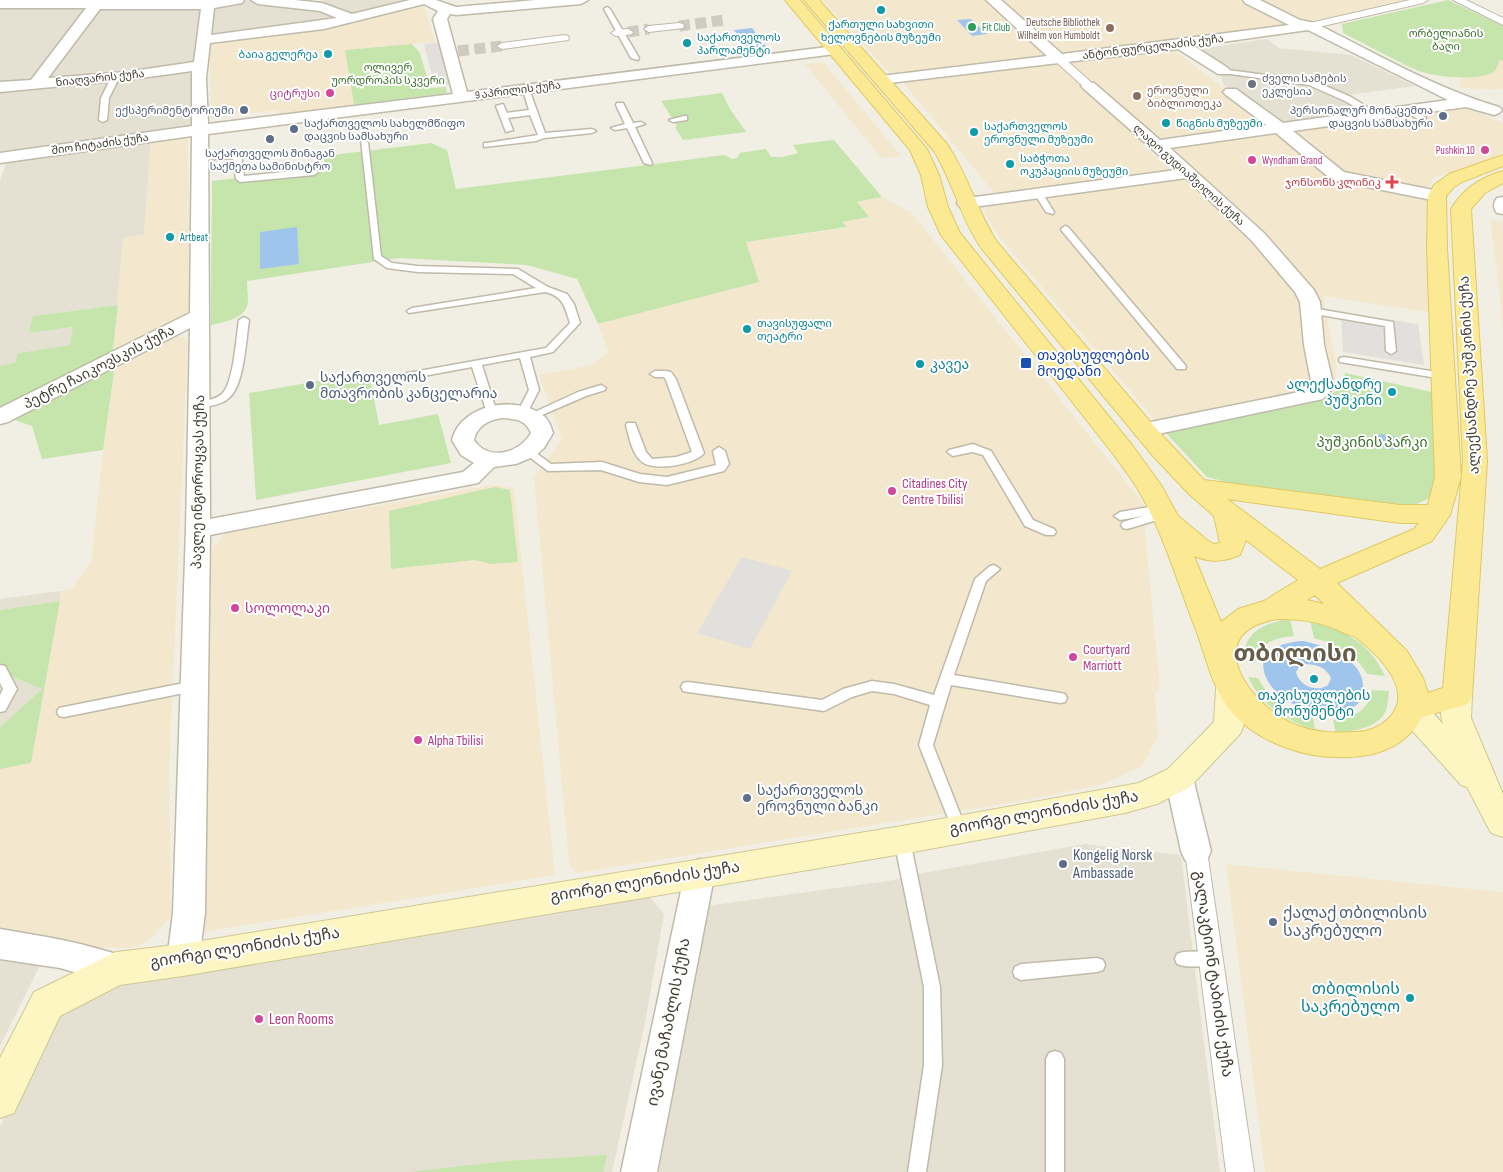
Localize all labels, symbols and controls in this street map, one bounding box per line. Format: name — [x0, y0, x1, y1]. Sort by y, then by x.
marker: ქართული სახვითი ხელოვნების მუზეუმი — [875, 4, 887, 16]
place label: Deutsche Bibliothek Wilhelm von Humboldt — [1017, 16, 1101, 42]
place label: ქართული სახვითი ხელოვნების მუზეუმი — [821, 18, 941, 44]
marker: Fit Club — [966, 21, 978, 33]
place label: Fit Club — [982, 21, 1010, 34]
marker: Deutsche Bibliothek Wilhelm von Humboldt — [1104, 22, 1116, 34]
park label: ორბელიანის ბაღი — [1409, 27, 1484, 53]
place label: საქართველოს პარლამენტი — [697, 31, 781, 57]
street label: ანტონ ფურცელაძის ქუჩა — [1082, 32, 1224, 62]
marker: საქართველოს პარლამენტი — [681, 37, 693, 49]
place label: ბაია გელერეა — [239, 48, 318, 61]
marker: ბაია გელერეა — [322, 48, 334, 60]
park label: ოლივერ უორდროპის სკვერი — [331, 61, 445, 87]
street label: ნიაღვარის ქუჩა — [55, 67, 145, 89]
place label: ძველი სამების ეკლესია — [1262, 72, 1347, 98]
street label: 9 აპრილის ქუჩა — [474, 78, 562, 102]
marker: ძველი სამების ეკლესია — [1246, 78, 1258, 90]
place label: ეროვნული ბიბლიოთეკა — [1147, 84, 1222, 110]
place label: ციტრუსი — [270, 87, 320, 100]
marker: ციტრუსი — [324, 87, 336, 99]
marker: ეროვნული ბიბლიოთეკა — [1131, 90, 1143, 102]
place label: ექსპერიმენტორიუმი — [115, 104, 234, 117]
marker: ექსპერიმენტორიუმი — [238, 104, 250, 116]
place label: პერსონალურ მონაცემთა დაცვის სამსახური — [1290, 104, 1433, 130]
marker: პერსონალურ მონაცემთა დაცვის სამსახური — [1437, 110, 1449, 122]
place label: საქართველოს სახელმწიფო დაცვის სამსახური — [304, 117, 465, 143]
marker: წიგნის მუზეუმი — [1160, 117, 1172, 129]
place label: წიგნის მუზეუმი — [1176, 117, 1263, 130]
place label: საქართველოს ეროვნული მუზეუმი — [984, 120, 1093, 146]
street label: ლადო გუდიაშვილის ქუჩა — [1131, 122, 1247, 228]
marker: საქართველოს სახელმწიფო დაცვის სამსახური — [288, 123, 300, 135]
marker: საქართველოს ეროვნული მუზეუმი — [968, 126, 980, 138]
street label: შიო ჩიტაძის ქუჩა — [51, 131, 149, 157]
marker: საქართველოს შინაგან საქმეთა სამინისტრო — [264, 133, 276, 145]
place label: Pushkin 10 — [1436, 144, 1475, 157]
marker: Pushkin 10 — [1479, 144, 1491, 156]
place label: საქართველოს შინაგან საქმეთა სამინისტრო — [205, 147, 335, 173]
place label: საბჭოთა ოკუპაციის მუზეუმი — [1020, 152, 1128, 178]
marker: Wyndham Grand — [1246, 154, 1258, 166]
place label: Wyndham Grand — [1262, 154, 1323, 167]
marker: საბჭოთა ოკუპაციის მუზეუმი — [1004, 158, 1016, 170]
marker: ჯონსონს კლინიკ — [1385, 175, 1399, 189]
place label: ჯონსონს კლინიკ — [1285, 176, 1381, 189]
marker: Artbeat — [164, 231, 176, 243]
place label: Artbeat — [179, 231, 209, 244]
street label: ალექსანდრე პუშკინის ქუჩა — [1455, 275, 1483, 475]
place label: თავისუფალი თეატრი — [757, 317, 832, 343]
street label: პეტრე ჩაიკოვსკის ქუჩა — [21, 321, 177, 413]
marker: თავისუფალი თეატრი — [741, 323, 753, 335]
place label: თავისუფლების მოედანი — [1037, 347, 1150, 380]
place label: კავეა — [930, 356, 969, 373]
marker: თავისუფლების მოედანი — [1019, 356, 1033, 370]
marker: კავეა — [914, 358, 926, 370]
place label: საქართველოს მთავრობის კანცელარია — [320, 369, 497, 402]
place label: ალექსანდრე პუშკინი — [1286, 376, 1382, 409]
marker: საქართველოს მთავრობის კანცელარია — [304, 379, 316, 391]
marker: ალექსანდრე პუშკინი — [1386, 386, 1398, 398]
street label: პავლე ინგოროყვას ქუჩა — [188, 395, 208, 569]
park label: პუშკინის პარკი — [1316, 434, 1428, 451]
place label: Citadines City Centre Tbilisi — [902, 475, 968, 508]
marker: Citadines City Centre Tbilisi — [886, 485, 898, 497]
place label: სოლოლაკი — [245, 600, 330, 617]
marker: სოლოლაკი — [229, 602, 241, 614]
district label: თბილისი — [1233, 639, 1357, 668]
place label: Courtyard Marriott — [1083, 641, 1130, 674]
marker: Courtyard Marriott — [1067, 651, 1079, 663]
marker: თავისუფლების მონუმენტი — [1308, 673, 1320, 685]
place label: თავისუფლების მონუმენტი — [1258, 687, 1370, 720]
place label: Alpha Tbilisi — [427, 732, 483, 749]
marker: Alpha Tbilisi — [412, 734, 424, 746]
place label: საქართველოს ეროვნული ბანკი — [757, 782, 878, 815]
street label: გიორგი ლეონიძის ქუჩა — [948, 787, 1140, 839]
marker: საქართველოს ეროვნული ბანკი — [741, 792, 753, 804]
place label: Kongelig Norsk Ambassade — [1072, 846, 1152, 883]
street label: გიორგი ლეონიძის ქუჩა — [549, 858, 741, 906]
marker: Kongelig Norsk Ambassade — [1057, 858, 1069, 870]
street label: გალაკტიონ ტაბიძის ქუჩა — [1189, 870, 1237, 1078]
place label: ქალაქ თბილისის საკრებულო — [1283, 904, 1427, 941]
marker: ქალაქ თბილისის საკრებულო — [1267, 916, 1279, 928]
street label: გიორგი ლეონიძის ქუჩა — [149, 924, 341, 972]
street label: ივანე მაჩაბლის ქუჩა — [643, 936, 695, 1108]
place label: თბილისის საკრებულო — [1301, 980, 1400, 1017]
marker: თბილისის საკრებულო — [1404, 992, 1416, 1004]
place label: Leon Rooms — [269, 1010, 334, 1029]
marker: Leon Rooms — [253, 1013, 265, 1025]

